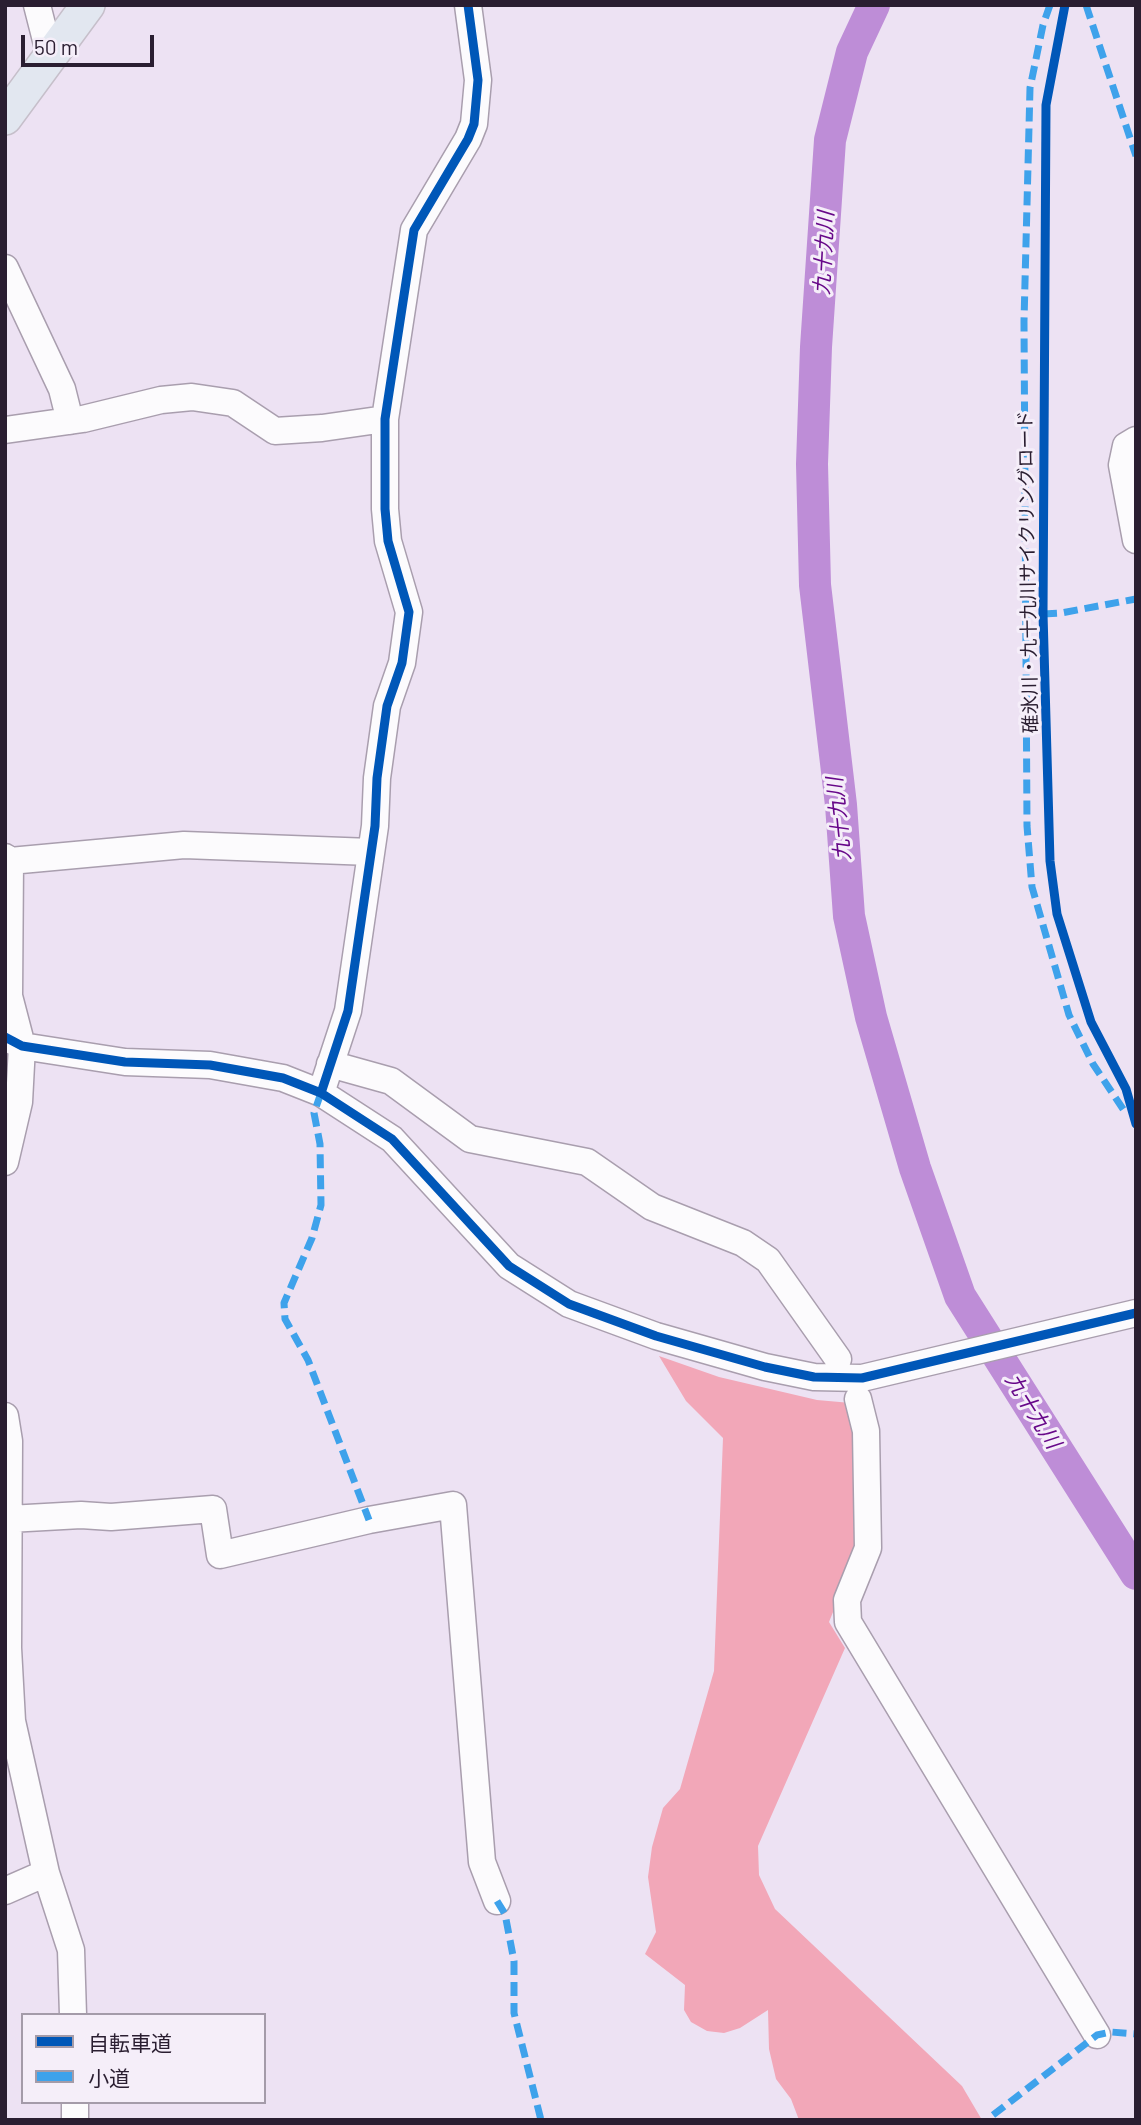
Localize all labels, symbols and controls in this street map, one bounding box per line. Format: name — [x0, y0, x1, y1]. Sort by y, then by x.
scale bar — [24, 21, 158, 65]
text: 50 m — [34, 34, 78, 59]
water label: 九十九川 — [809, 210, 839, 296]
street label: 碓氷川・九十九川サイクリングロード — [1014, 410, 1042, 734]
water label: 九十九川 — [822, 776, 856, 862]
water label: 九十九川 — [1000, 1369, 1066, 1453]
legend — [21, 2013, 266, 2104]
text: 自転車道 — [88, 2030, 172, 2055]
text: 小道 — [88, 2065, 130, 2090]

